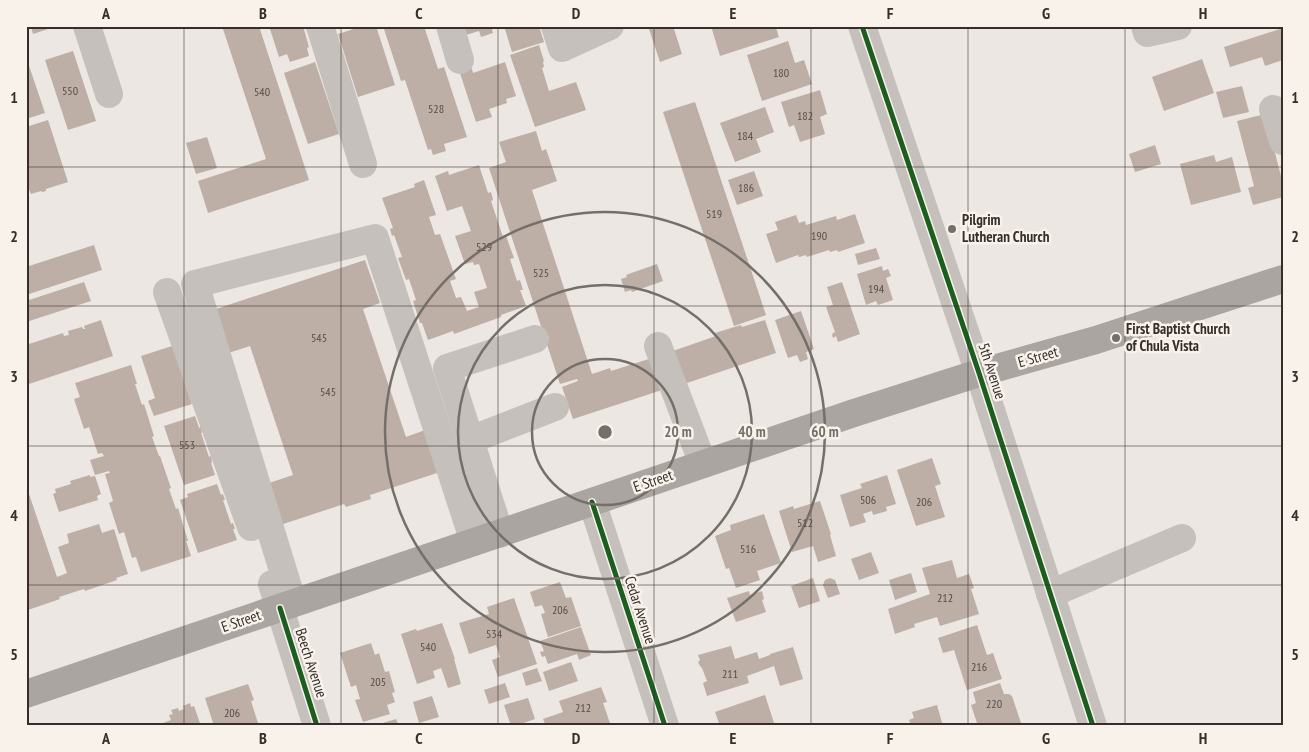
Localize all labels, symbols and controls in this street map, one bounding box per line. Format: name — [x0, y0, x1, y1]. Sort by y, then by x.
text: A — [101, 3, 111, 23]
text: B — [259, 3, 267, 23]
text: C — [415, 3, 423, 23]
text: D — [572, 3, 581, 23]
text: E — [730, 3, 737, 23]
text: F — [887, 3, 894, 23]
text: G — [1042, 3, 1050, 23]
text: H — [1199, 3, 1207, 23]
house number: 180 — [773, 65, 789, 80]
house number: 550 — [62, 83, 78, 98]
house number: 540 — [254, 84, 270, 99]
text: 1 — [10, 87, 18, 107]
text: 1 — [1291, 87, 1299, 107]
house number: 528 — [428, 101, 444, 116]
house number: 182 — [797, 108, 813, 123]
house number: 184 — [737, 128, 754, 143]
house number: 186 — [738, 180, 754, 195]
house number: 519 — [706, 206, 722, 221]
place label: Pilgrim Lutheran Church — [962, 210, 1050, 246]
marker: Pilgrim Lutheran Church — [946, 223, 958, 235]
text: 2 — [10, 226, 18, 246]
text: 2 — [1291, 226, 1299, 246]
house number: 190 — [811, 228, 827, 243]
house number: 529 — [476, 239, 492, 254]
house number: 525 — [533, 265, 549, 280]
house number: 194 — [868, 281, 885, 296]
place label: First Baptist Church of Chula Vista — [1126, 319, 1230, 355]
house number: 545 — [311, 330, 327, 345]
marker: First Baptist Church of Chula Vista — [1110, 332, 1122, 344]
street label: 5th Avenue — [974, 340, 1011, 401]
street label: E Street — [1016, 342, 1060, 371]
text: 3 — [10, 366, 18, 386]
text: 3 — [1291, 366, 1299, 386]
house number: 545 — [320, 384, 336, 399]
text: 20 m — [664, 422, 692, 441]
text: 40 m — [738, 422, 766, 441]
text: 60 m — [811, 422, 839, 441]
centre of rings — [596, 423, 614, 441]
house number: 553 — [179, 437, 195, 452]
street label: E Street — [631, 465, 675, 496]
house number: 506 — [860, 492, 876, 507]
house number: 206 — [916, 494, 932, 509]
text: 4 — [10, 505, 18, 525]
text: 4 — [1291, 505, 1299, 525]
house number: 512 — [797, 515, 813, 530]
house number: 516 — [740, 541, 756, 556]
street label: Cedar Avenue — [621, 574, 660, 646]
house number: 212 — [937, 590, 953, 605]
house number: 206 — [552, 602, 568, 617]
street label: E Street — [219, 605, 263, 636]
street label: Beech Avenue — [291, 626, 332, 700]
house number: 534 — [486, 626, 503, 641]
house number: 540 — [420, 639, 436, 654]
text: 5 — [10, 644, 18, 664]
text: 5 — [1291, 644, 1299, 664]
house number: 216 — [971, 659, 987, 674]
house number: 211 — [722, 666, 738, 681]
house number: 205 — [370, 674, 386, 689]
house number: 220 — [986, 696, 1002, 711]
house number: 212 — [575, 700, 591, 715]
house number: 206 — [224, 705, 240, 720]
text: A — [101, 728, 111, 748]
text: B — [259, 728, 267, 748]
text: C — [415, 728, 423, 748]
text: D — [572, 728, 581, 748]
text: E — [730, 728, 737, 748]
text: F — [887, 728, 894, 748]
text: G — [1042, 728, 1050, 748]
text: H — [1199, 728, 1207, 748]

